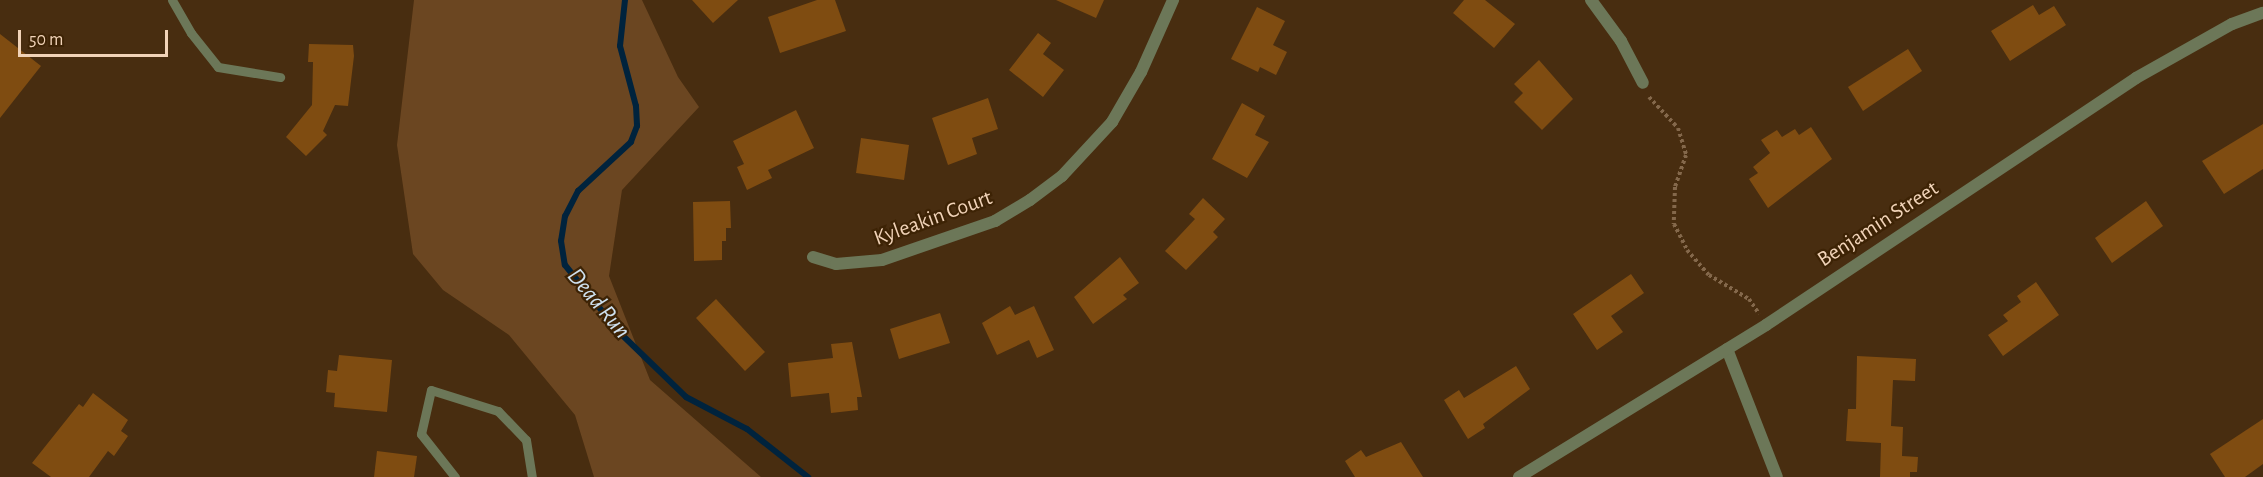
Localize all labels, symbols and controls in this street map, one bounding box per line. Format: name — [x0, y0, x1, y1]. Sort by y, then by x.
scale bar — [21, 18, 171, 56]
text: 50 m — [29, 31, 63, 49]
street label: Benjamin Street — [1813, 175, 1943, 273]
street label: Kyleakin Court — [870, 184, 996, 252]
water label: Dead Run — [560, 263, 636, 345]

